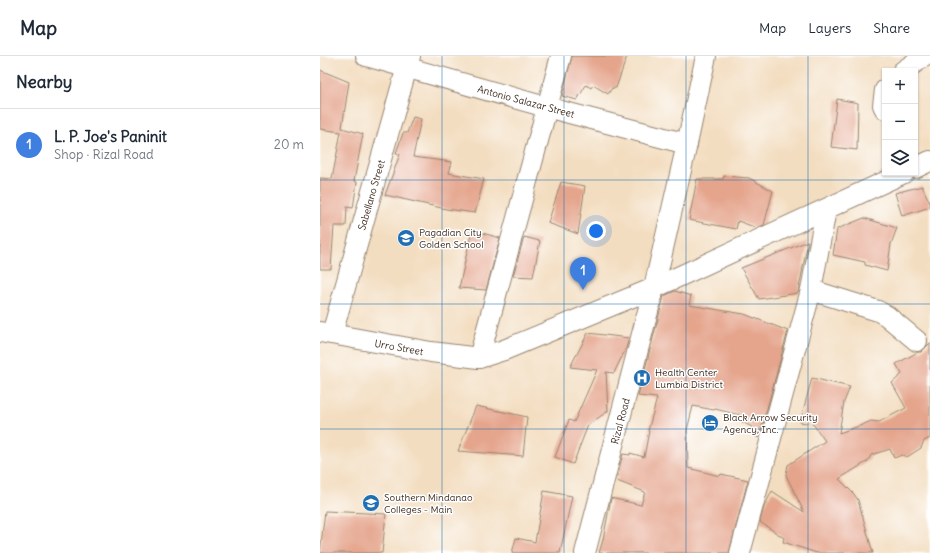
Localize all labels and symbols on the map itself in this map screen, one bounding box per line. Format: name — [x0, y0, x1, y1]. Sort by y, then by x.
street label: Antonio Salazar Street — [476, 82, 576, 121]
street label: Sabellano Street — [355, 158, 388, 232]
your location — [586, 221, 606, 241]
place label: Pagadian City Golden School — [419, 226, 483, 251]
school or university icon: Pagadian City Golden School — [396, 228, 416, 248]
pin: 1 — [570, 257, 596, 290]
street label: Urro Street — [373, 337, 425, 358]
place label: Health Center Lumbia District — [655, 366, 723, 391]
hospital icon: Health Center Lumbia District — [632, 368, 652, 388]
street label: Rizal Road — [608, 397, 633, 446]
place label: Black Arrow Security Agency, Inc. — [723, 411, 818, 436]
hotel icon: Black Arrow Security Agency, Inc. — [700, 413, 720, 433]
place label: Southern Mindanao Colleges - Main — [384, 491, 473, 516]
school or university icon: Southern Mindanao Colleges - Main — [361, 493, 381, 513]

